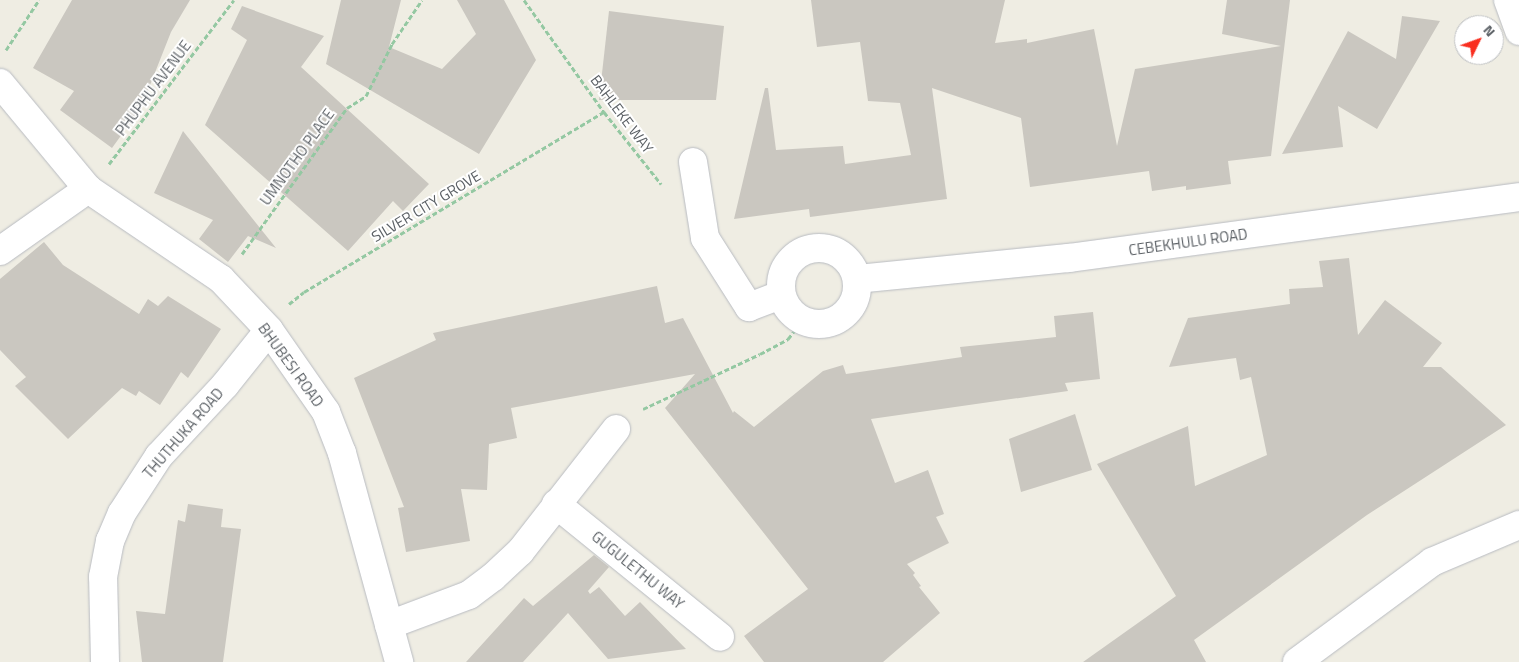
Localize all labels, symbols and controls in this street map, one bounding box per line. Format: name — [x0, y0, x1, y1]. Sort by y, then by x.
north arrow — [1454, 15, 1504, 65]
text: N — [1479, 20, 1501, 41]
street label: PHUPHU AVENUE — [111, 37, 195, 139]
street label: BAHLEKE WAY — [587, 71, 657, 157]
street label: UMNOTHO PLACE — [256, 105, 338, 209]
street label: SILVER CITY GROVE — [368, 166, 484, 246]
street label: CEBEKHULU ROAD — [1127, 225, 1249, 259]
street label: BHUBESI ROAD — [255, 320, 327, 410]
street label: THUTHUKA ROAD — [139, 384, 227, 482]
street label: GUGULETHU WAY — [588, 527, 688, 613]

